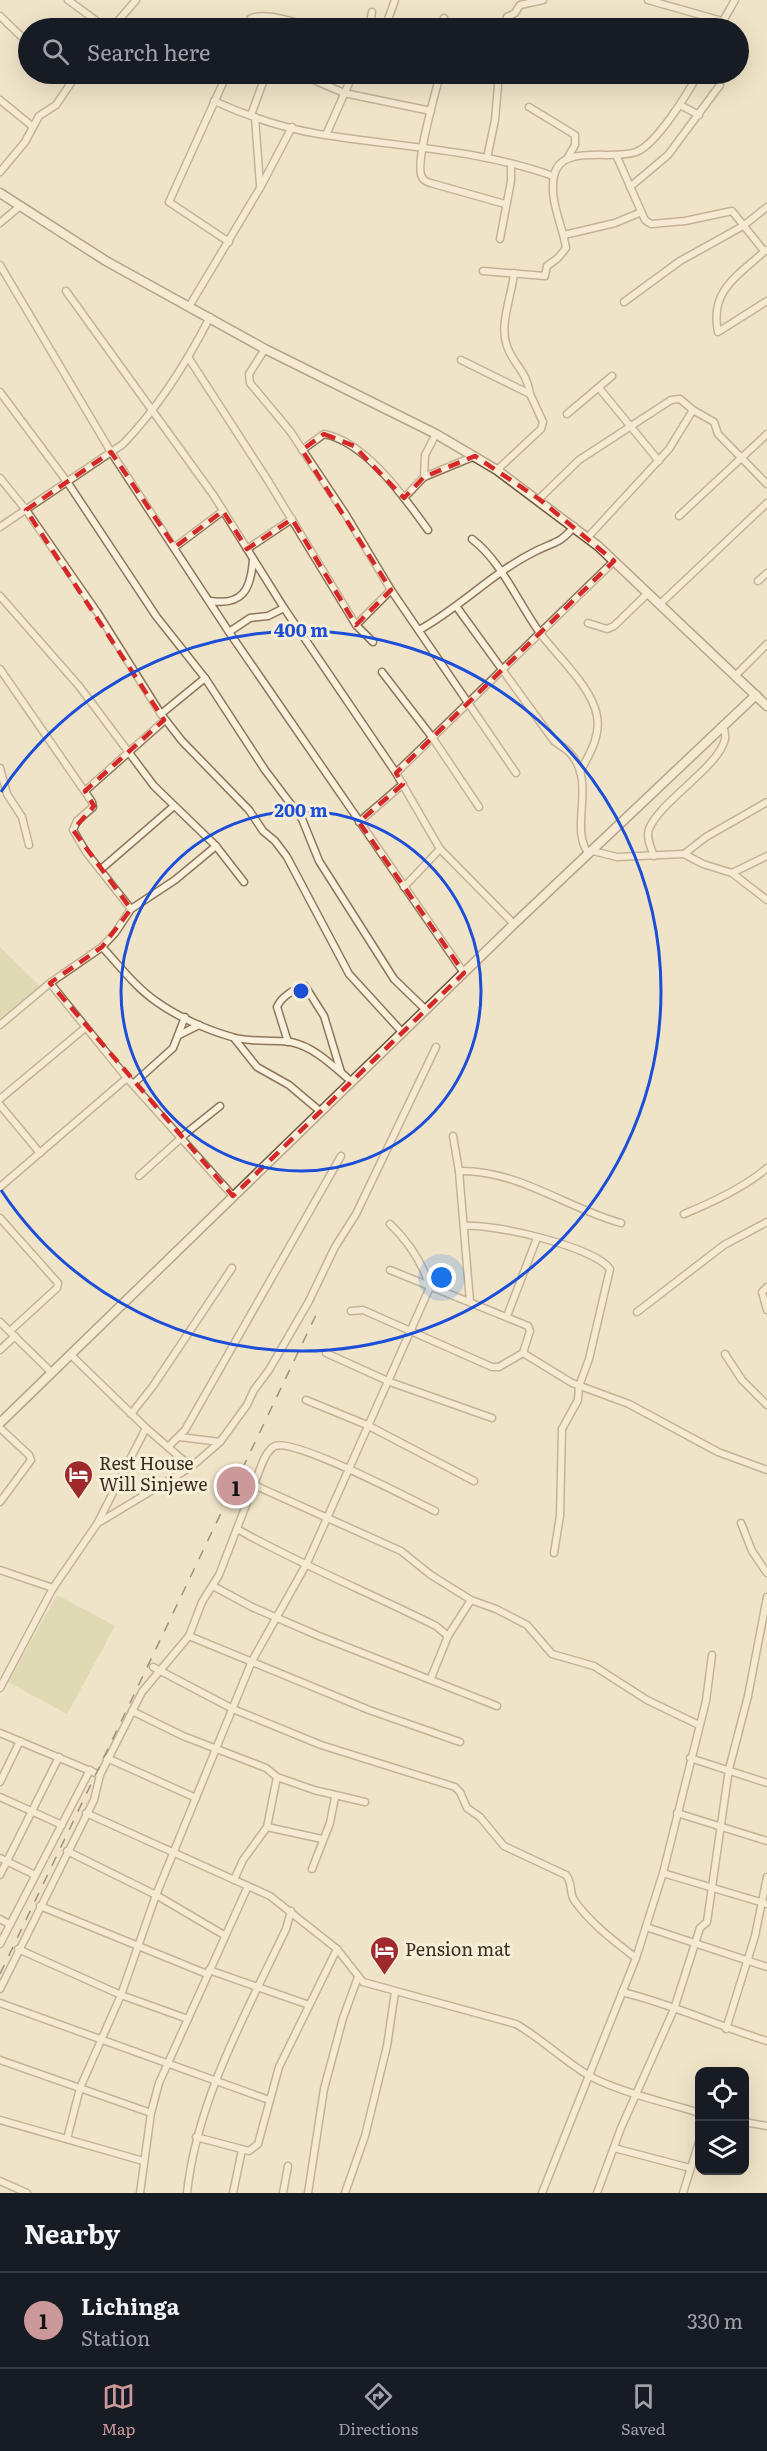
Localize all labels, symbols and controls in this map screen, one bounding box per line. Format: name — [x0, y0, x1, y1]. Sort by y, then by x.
search box — [18, 18, 749, 84]
icon: search — [39, 35, 72, 68]
text: Search here — [87, 35, 210, 68]
text: 400 m — [274, 616, 328, 643]
text: 200 m — [274, 796, 328, 823]
centre of rings — [291, 981, 311, 1001]
your location — [427, 1263, 456, 1292]
place label: Rest House Will Sinjewe — [99, 1449, 208, 1497]
hotel icon: Rest House Will Sinjewe — [62, 1458, 94, 1500]
pin: 1 — [216, 1464, 256, 1508]
hotel icon: Pension mat — [368, 1934, 400, 1976]
place label: Pension mat — [405, 1935, 511, 1962]
map controls — [695, 2067, 749, 2175]
button: locate — [695, 2067, 749, 2121]
button: layers — [695, 2121, 749, 2175]
text: Nearby — [24, 2213, 120, 2252]
text: Lichinga — [81, 2289, 180, 2322]
text: 1 — [39, 2305, 48, 2335]
text: 330 m — [687, 2305, 743, 2335]
text: Station — [81, 2322, 150, 2352]
tab: Map — [101, 2380, 135, 2440]
tab: Directions — [338, 2380, 418, 2440]
tab: Saved — [621, 2380, 666, 2440]

